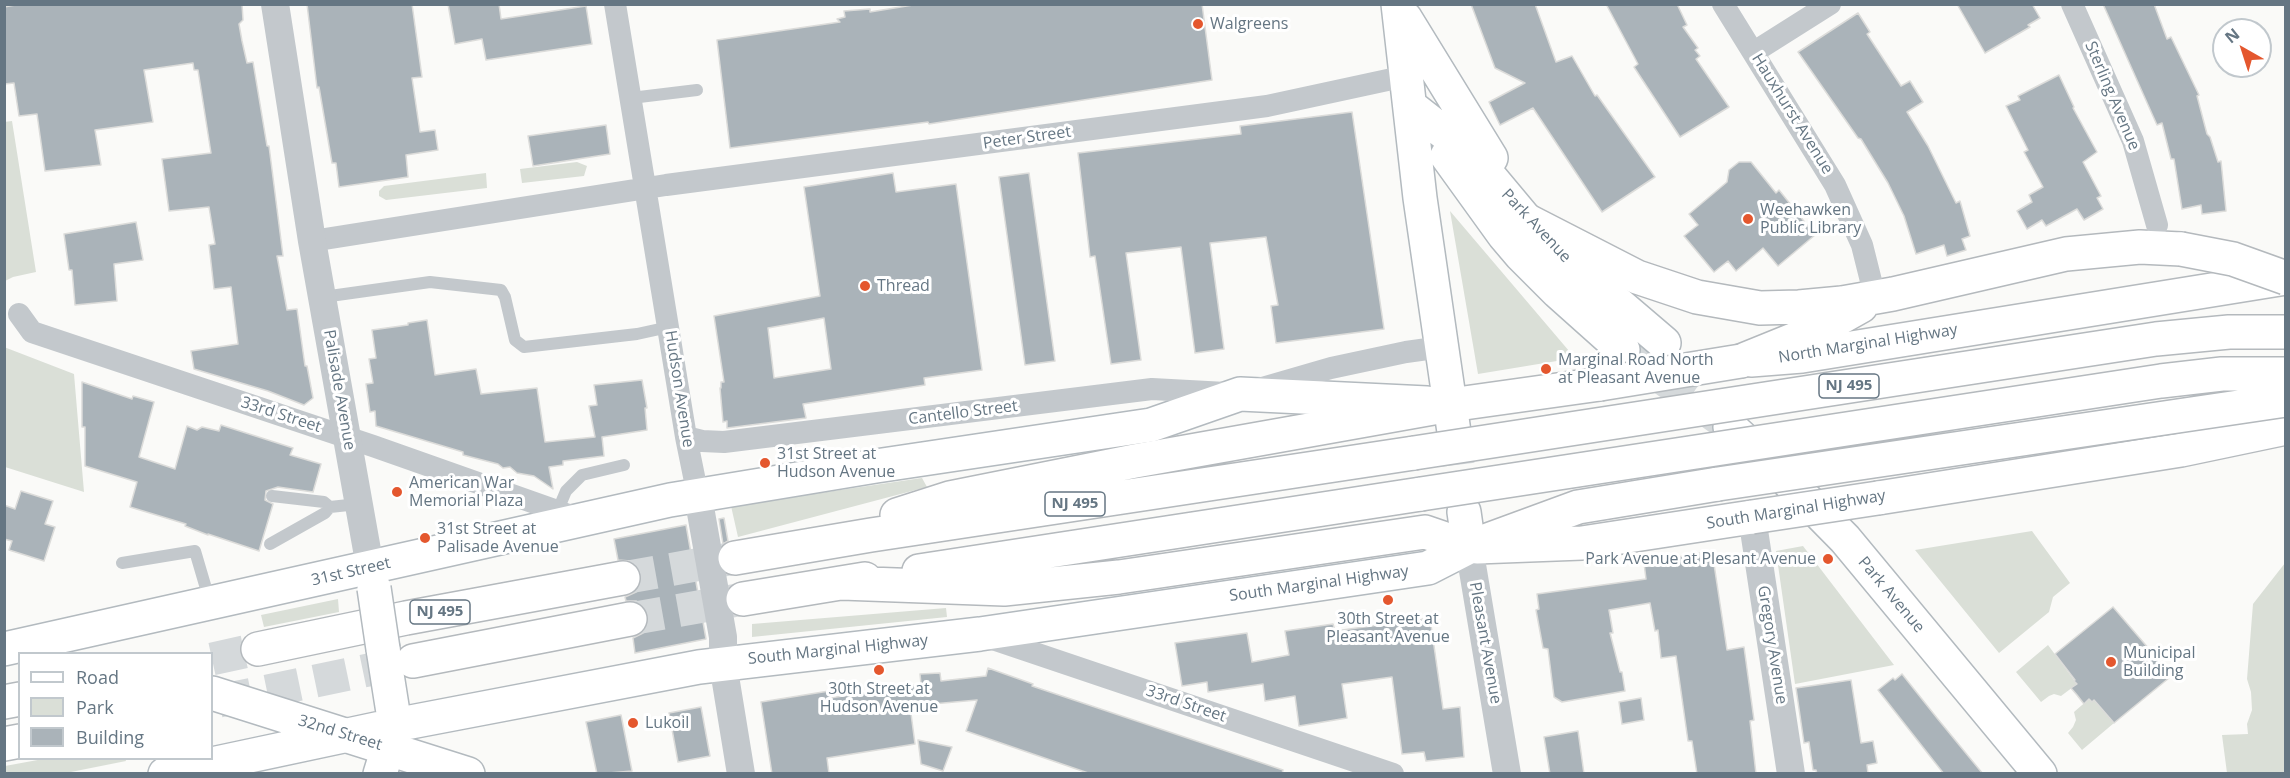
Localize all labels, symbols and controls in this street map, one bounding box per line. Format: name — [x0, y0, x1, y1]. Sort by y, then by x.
place label: Walgreens — [1210, 14, 1288, 34]
marker: Walgreens — [1191, 17, 1205, 31]
north arrow — [2212, 18, 2272, 78]
text: N — [2220, 23, 2244, 48]
street label: Sterling Avenue — [2080, 39, 2144, 153]
street label: Hauxhurst Avenue — [1747, 50, 1837, 178]
street label: Peter Street — [982, 122, 1072, 154]
street label: Park Avenue — [1497, 185, 1575, 267]
place label: Weehawken Public Library — [1760, 200, 1861, 238]
marker: Weehawken Public Library — [1741, 212, 1755, 226]
place label: Thread — [877, 276, 930, 296]
marker: Thread — [858, 279, 872, 293]
street label: North Marginal Highway — [1777, 320, 1959, 368]
street label: Palisade Avenue — [319, 328, 359, 452]
street label: Hudson Avenue — [660, 329, 698, 449]
place label: Marginal Road North at Pleasant Avenue — [1558, 350, 1714, 388]
marker: Marginal Road North at Pleasant Avenue — [1539, 362, 1553, 376]
road number: NJ 495 — [1819, 374, 1879, 398]
street label: 33rd Street — [238, 393, 324, 437]
street label: Cantello Street — [907, 397, 1019, 429]
place label: 31st Street at Hudson Avenue — [777, 444, 895, 482]
marker: 31st Street at Hudson Avenue — [758, 456, 772, 470]
place label: American War Memorial Plaza — [409, 473, 523, 511]
marker: American War Memorial Plaza — [390, 485, 404, 499]
street label: South Marginal Highway — [1705, 486, 1887, 534]
road number: NJ 495 — [1045, 492, 1105, 516]
place label: 31st Street at Palisade Avenue — [437, 519, 559, 557]
marker: 31st Street at Palisade Avenue — [418, 531, 432, 545]
place label: Park Avenue at Plesant Avenue — [1585, 549, 1816, 569]
marker: Park Avenue at Plesant Avenue — [1821, 552, 1835, 566]
street label: Park Avenue — [1854, 553, 1928, 637]
street label: 31st Street — [310, 554, 392, 590]
street label: South Marginal Highway — [1228, 562, 1410, 606]
street label: Pleasant Avenue — [1465, 581, 1505, 705]
street label: Gregory Avenue — [1753, 584, 1791, 706]
marker: 30th Street at Pleasant Avenue — [1381, 593, 1395, 607]
road number: NJ 495 — [410, 600, 470, 624]
place label: 30th Street at Pleasant Avenue — [1326, 609, 1450, 647]
street label: South Marginal Highway — [747, 631, 929, 669]
place label: Municipal Building — [2123, 643, 2195, 681]
legend — [18, 652, 213, 760]
marker: Municipal Building — [2104, 655, 2118, 669]
marker: 30th Street at Hudson Avenue — [872, 663, 886, 677]
text: Road — [76, 665, 119, 689]
place label: 30th Street at Hudson Avenue — [820, 679, 938, 717]
street label: 33rd Street — [1143, 681, 1229, 727]
text: Park — [76, 695, 114, 719]
street label: 32nd Street — [296, 711, 384, 755]
place label: Lukoil — [645, 713, 689, 733]
marker: Lukoil — [626, 716, 640, 730]
text: Building — [76, 725, 144, 749]

